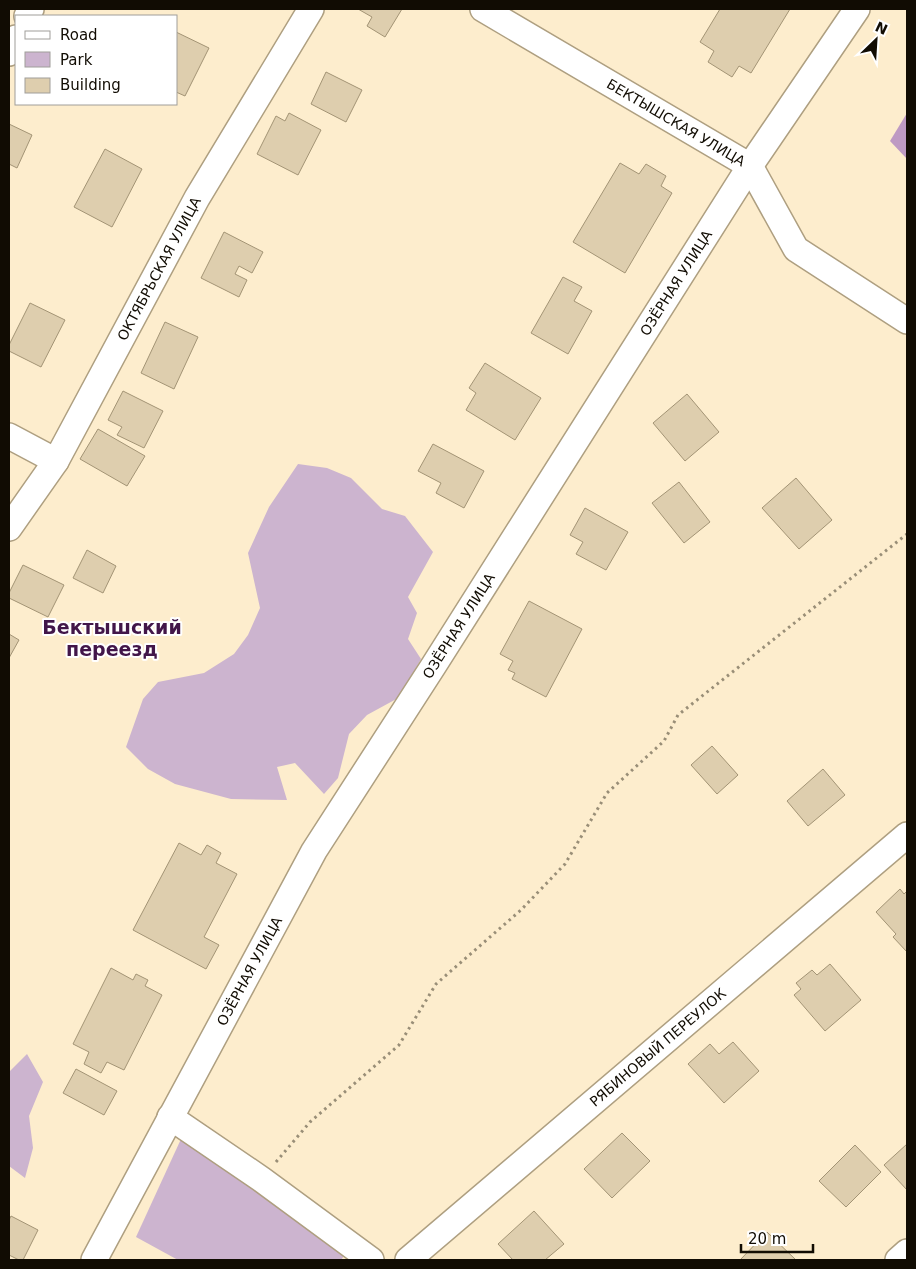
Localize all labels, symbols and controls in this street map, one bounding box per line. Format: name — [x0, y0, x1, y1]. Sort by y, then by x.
legend — [15, 15, 178, 105]
north arrow — [851, 15, 901, 65]
text: N — [873, 18, 890, 38]
text: Road — [60, 26, 98, 44]
text: Park — [60, 51, 93, 69]
text: Building — [60, 76, 121, 94]
street label: БЕКТЫШСКАЯ УЛИЦА — [604, 76, 749, 170]
street label: ОКТЯБРЬСКАЯ УЛИЦА — [114, 194, 204, 343]
street label: ОЗЁРНАЯ УЛИЦА — [637, 227, 715, 339]
street label: ОЗЁРНАЯ УЛИЦА — [419, 570, 498, 682]
district label: Бектышский переезд — [42, 616, 182, 660]
street label: ОЗЁРНАЯ УЛИЦА — [214, 913, 285, 1028]
street label: РЯБИНОВЫЙ ПЕРЕУЛОК — [586, 985, 729, 1110]
scale bar — [741, 1222, 814, 1254]
text: 20 m — [748, 1230, 786, 1248]

